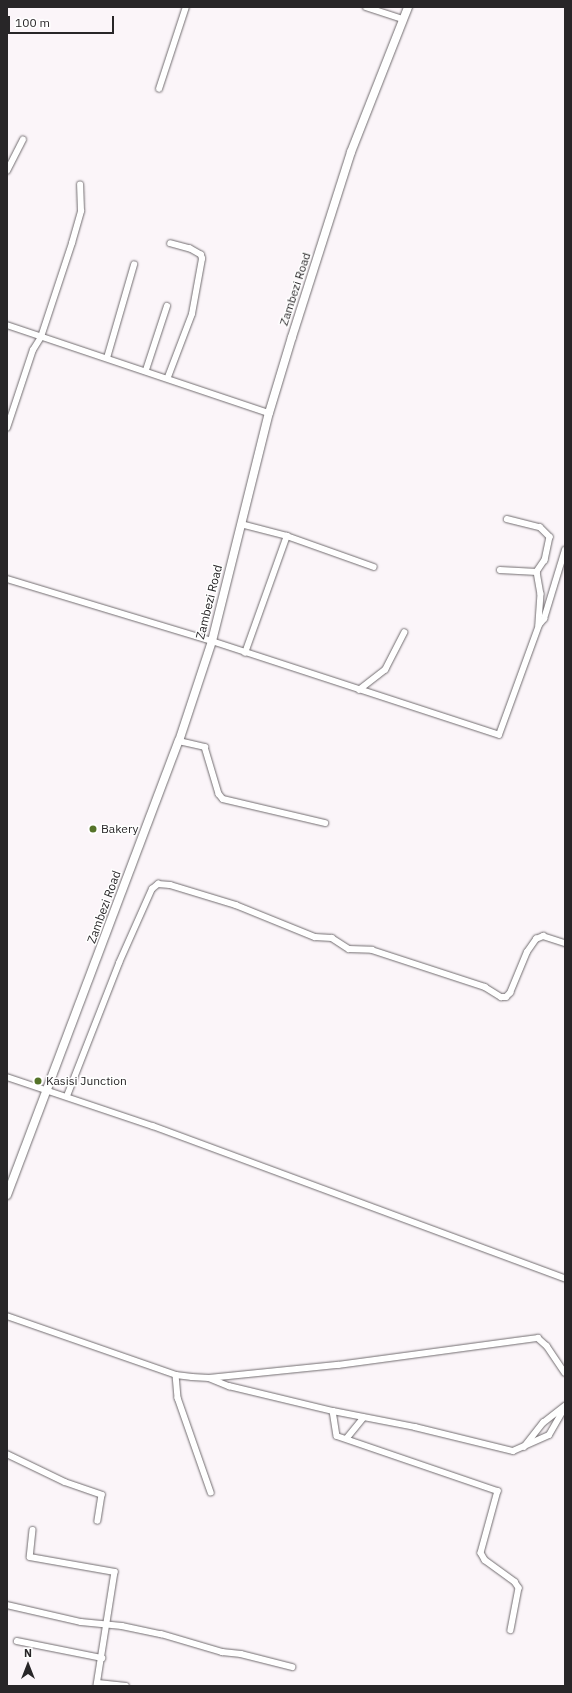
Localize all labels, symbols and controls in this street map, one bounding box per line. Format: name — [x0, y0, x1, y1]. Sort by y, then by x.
scale bar — [10, 8, 116, 34]
text: 100 m — [15, 15, 50, 30]
street label: Zambezi Road — [276, 250, 314, 328]
street label: Zambezi Road — [193, 563, 225, 641]
place label: Bakery — [101, 822, 138, 836]
marker: Bakery — [88, 824, 98, 834]
street label: Zambezi Road — [84, 869, 124, 945]
place label: Kasisi Junction — [46, 1074, 127, 1088]
marker: Kasisi Junction — [33, 1076, 43, 1086]
north arrow — [8, 1645, 48, 1685]
text: N — [24, 1646, 32, 1660]

